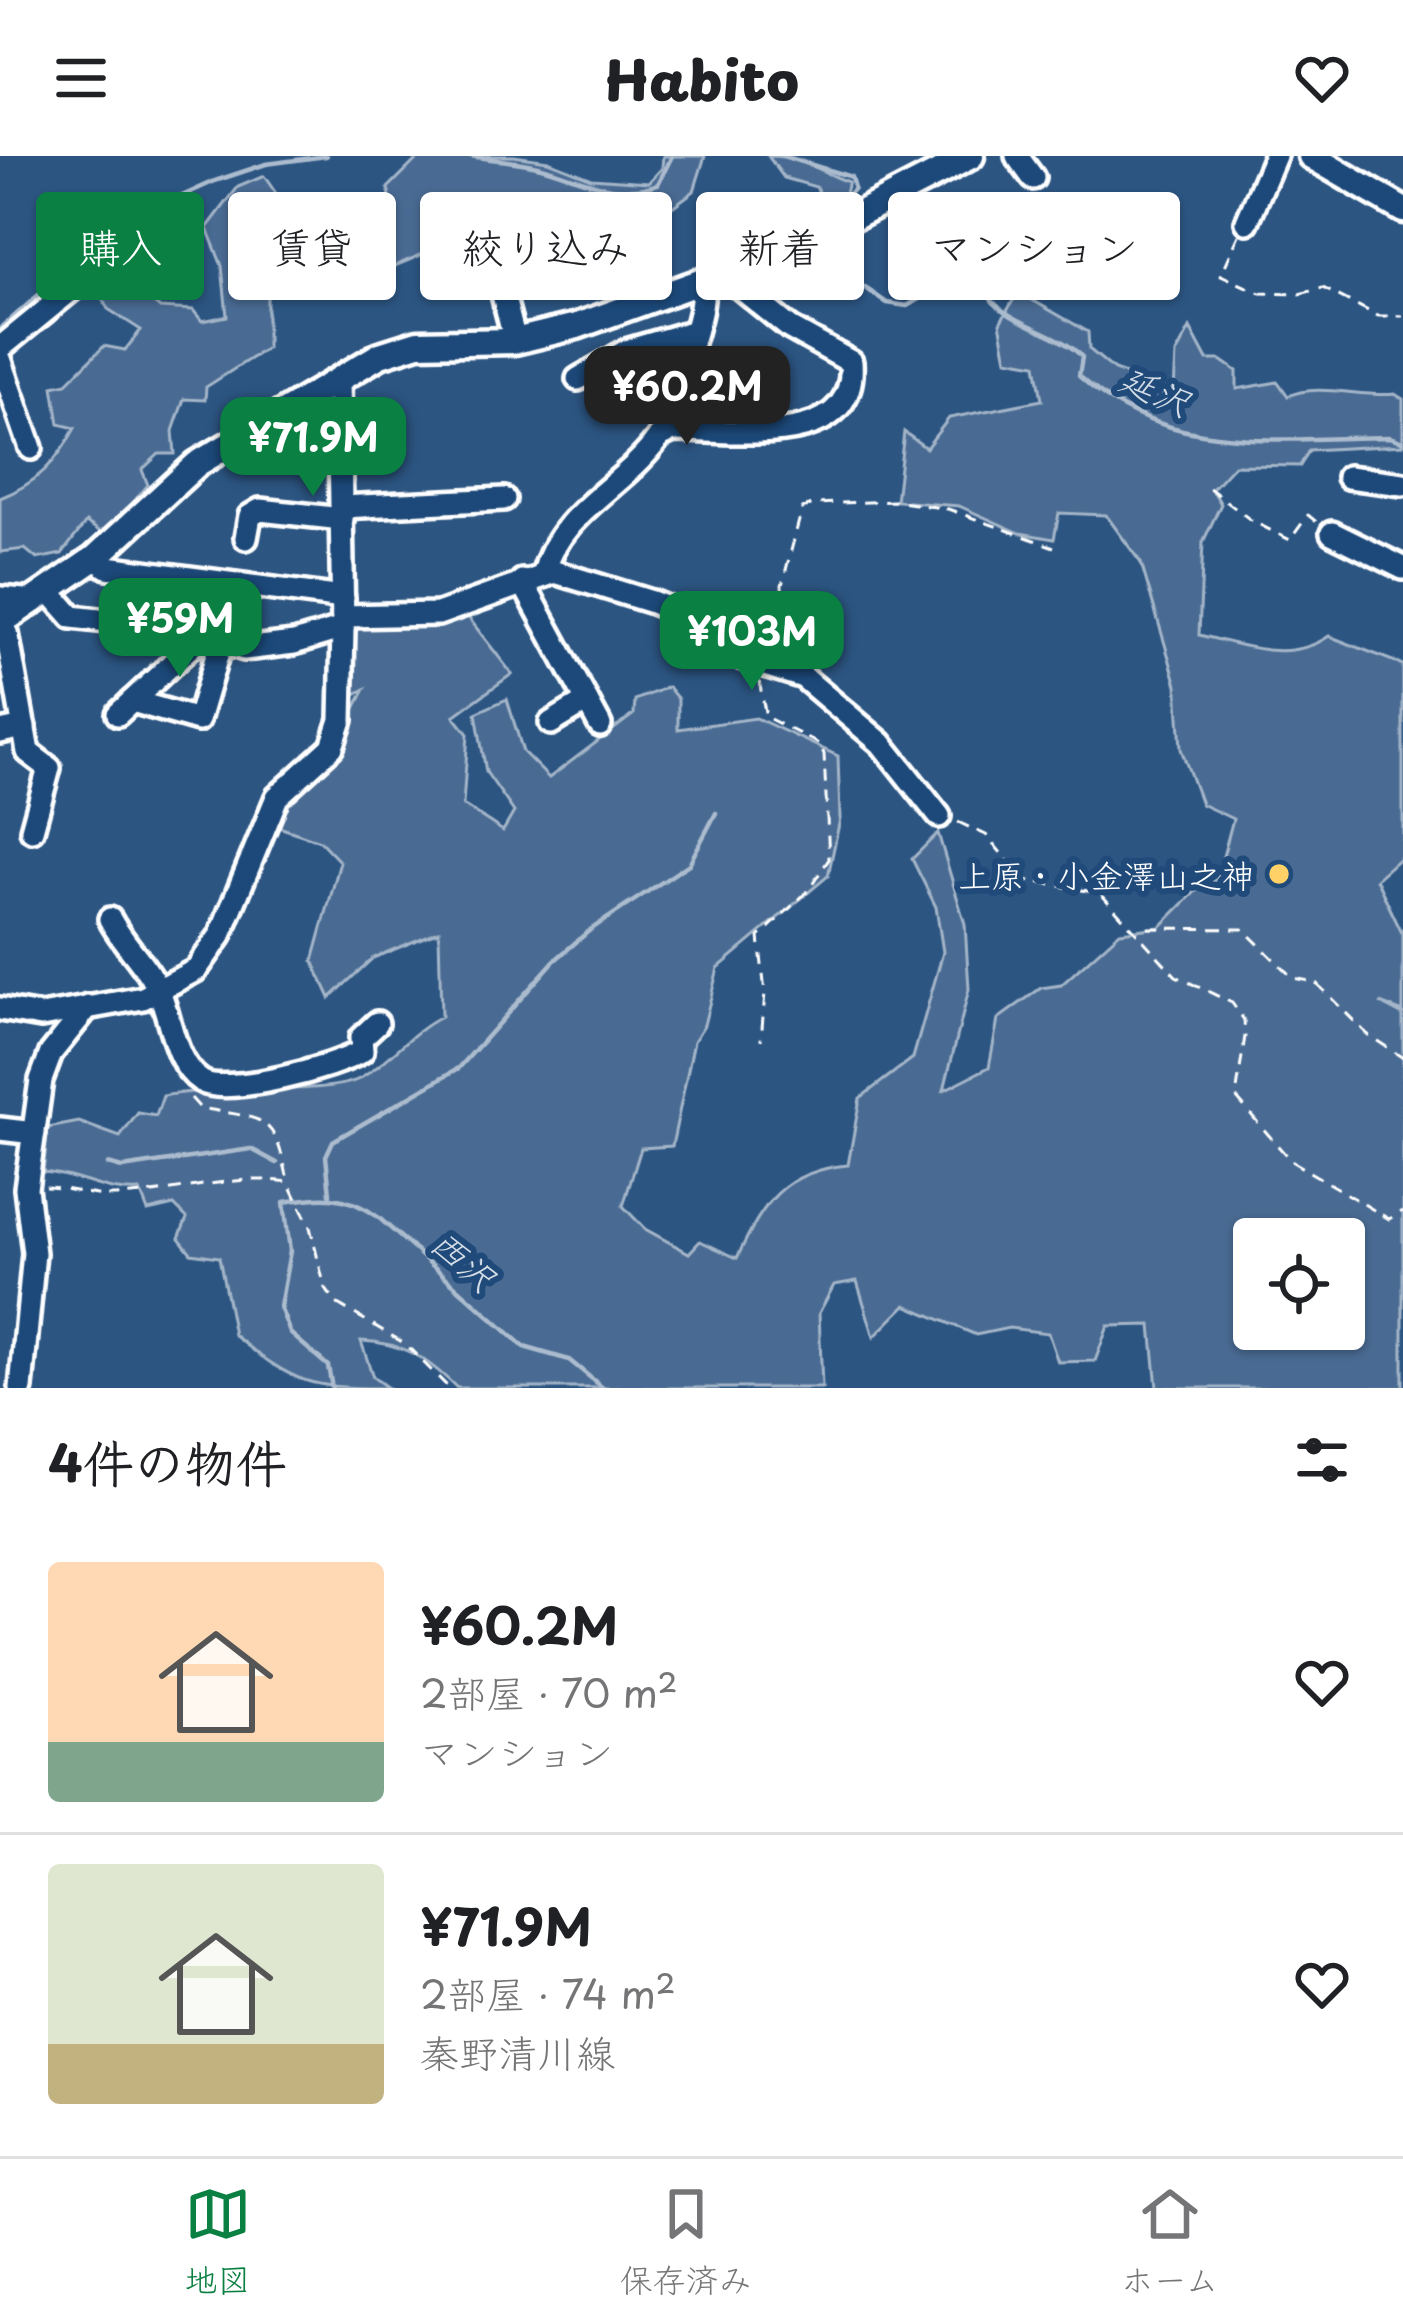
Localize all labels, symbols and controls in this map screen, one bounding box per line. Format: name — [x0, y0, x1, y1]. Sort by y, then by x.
text: Habito — [604, 38, 799, 119]
icon: menu — [48, 45, 114, 111]
icon: heart — [1289, 45, 1355, 111]
chip: 購入 — [36, 192, 204, 300]
chip: 賃貸 — [228, 192, 396, 300]
chip: 絞り込み — [420, 192, 672, 300]
chip: 新着 — [696, 192, 864, 300]
chip: マンション — [888, 192, 1180, 300]
pin: ¥60.2M — [589, 346, 785, 448]
water label: 延沢 — [1112, 350, 1201, 429]
text: ¥60.2M — [611, 355, 763, 414]
pin: ¥71.9M — [215, 397, 411, 499]
text: ¥71.9M — [247, 406, 379, 465]
pin: ¥59M — [109, 578, 251, 680]
text: ¥59M — [126, 587, 234, 646]
pin: ¥103M — [668, 591, 836, 693]
text: ¥103M — [687, 600, 817, 659]
place label: 上原・小金澤山之神 — [958, 849, 1255, 899]
marker: 上原・小金澤山之神 — [1266, 861, 1292, 887]
water label: 西沢 — [419, 1215, 510, 1304]
map controls — [1233, 1218, 1365, 1350]
button: locate — [1233, 1218, 1365, 1350]
text: 4件の物件 — [48, 1422, 287, 1499]
icon: filters — [1289, 1427, 1355, 1493]
text: ¥60.2M — [420, 1585, 618, 1662]
icon: home — [144, 1610, 288, 1754]
icon: heart — [1289, 1649, 1355, 1715]
text: 2部屋 · 70 m² — [420, 1662, 678, 1721]
text: マンション — [420, 1721, 613, 1780]
text: ¥71.9M — [420, 1886, 592, 1963]
icon: home — [144, 1912, 288, 2056]
icon: heart — [1289, 1951, 1355, 2017]
text: 2部屋 · 74 m² — [420, 1963, 676, 2022]
text: 秦野清川線 — [420, 2022, 615, 2081]
tab: 地図 — [185, 2181, 251, 2303]
tab: 保存済み — [620, 2181, 752, 2303]
tab: ホーム — [1121, 2181, 1218, 2303]

